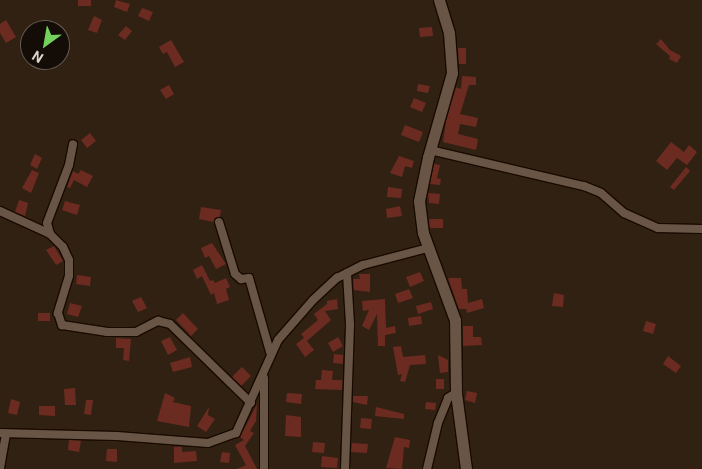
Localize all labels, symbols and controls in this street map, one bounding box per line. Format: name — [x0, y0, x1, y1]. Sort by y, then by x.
north arrow — [20, 20, 70, 70]
text: N — [29, 47, 46, 66]

